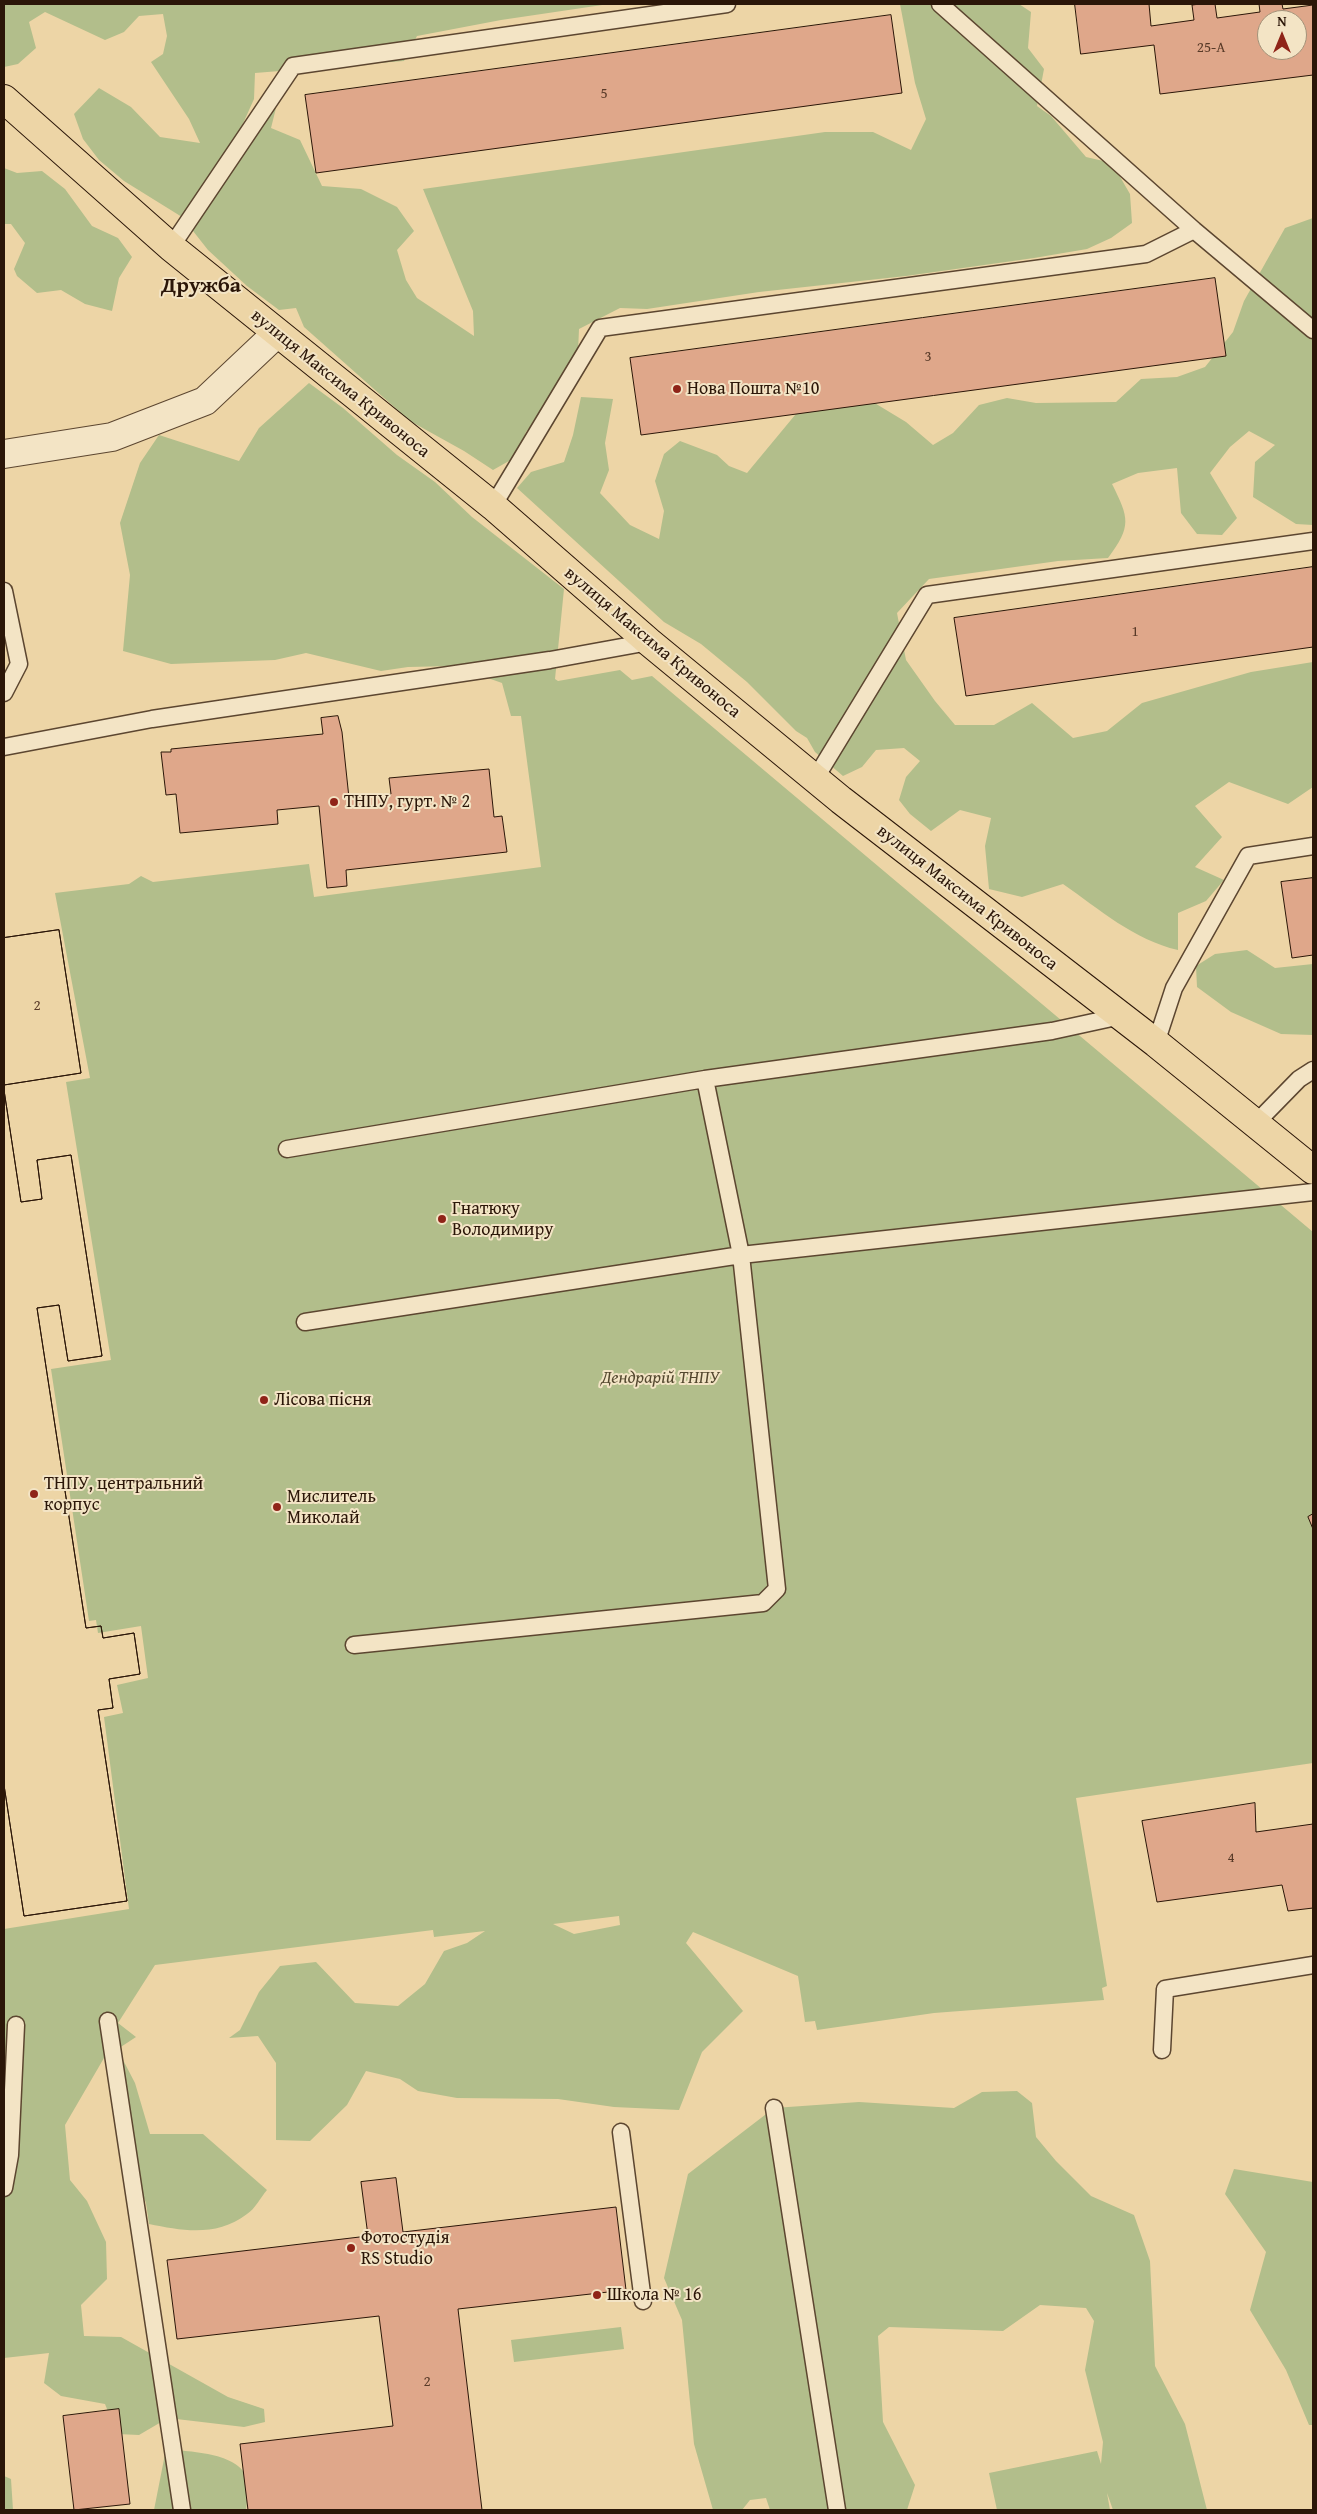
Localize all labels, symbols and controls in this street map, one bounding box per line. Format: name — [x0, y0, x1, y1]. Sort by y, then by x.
north arrow — [1257, 10, 1307, 60]
text: N — [1277, 11, 1287, 31]
house number: 25-А — [1197, 39, 1225, 57]
house number: 5 — [600, 85, 608, 103]
district label: Дружба — [161, 273, 241, 299]
street label: вулиця Максима Кривоноса — [246, 305, 434, 463]
house number: 3 — [924, 348, 932, 366]
place label: Нова Пошта №10 — [687, 378, 819, 400]
marker: Нова Пошта №10 — [671, 383, 683, 395]
street label: вулиця Максима Кривоноса — [559, 563, 745, 723]
house number: 1 — [1131, 623, 1139, 641]
place label: ТНПУ, гурт. № 2 — [344, 791, 470, 813]
marker: ТНПУ, гурт. № 2 — [328, 796, 340, 808]
street label: вулиця Максима Кривоноса — [872, 821, 1062, 975]
house number: 2 — [33, 997, 41, 1015]
place label: Гнатюку Володимиру — [452, 1198, 553, 1240]
marker: Гнатюку Володимиру — [436, 1213, 448, 1225]
park label: Дендрарій ТНПУ — [601, 1367, 719, 1389]
place label: Лісова пісня — [274, 1389, 372, 1411]
marker: Лісова пісня — [258, 1394, 270, 1406]
place label: ТНПУ, центральний корпус — [44, 1473, 203, 1516]
place label: Мислитель Миколай — [287, 1486, 376, 1528]
marker: ТНПУ, центральний корпус — [28, 1488, 40, 1500]
marker: Мислитель Миколай — [271, 1501, 283, 1513]
house number: 4 — [1227, 1849, 1235, 1867]
place label: Фотостудія RS Studio — [361, 2227, 450, 2270]
marker: Фотостудія RS Studio — [345, 2242, 357, 2254]
place label: Школа № 16 — [607, 2284, 701, 2306]
marker: Школа № 16 — [591, 2289, 603, 2301]
house number: 2 — [423, 2373, 431, 2391]

